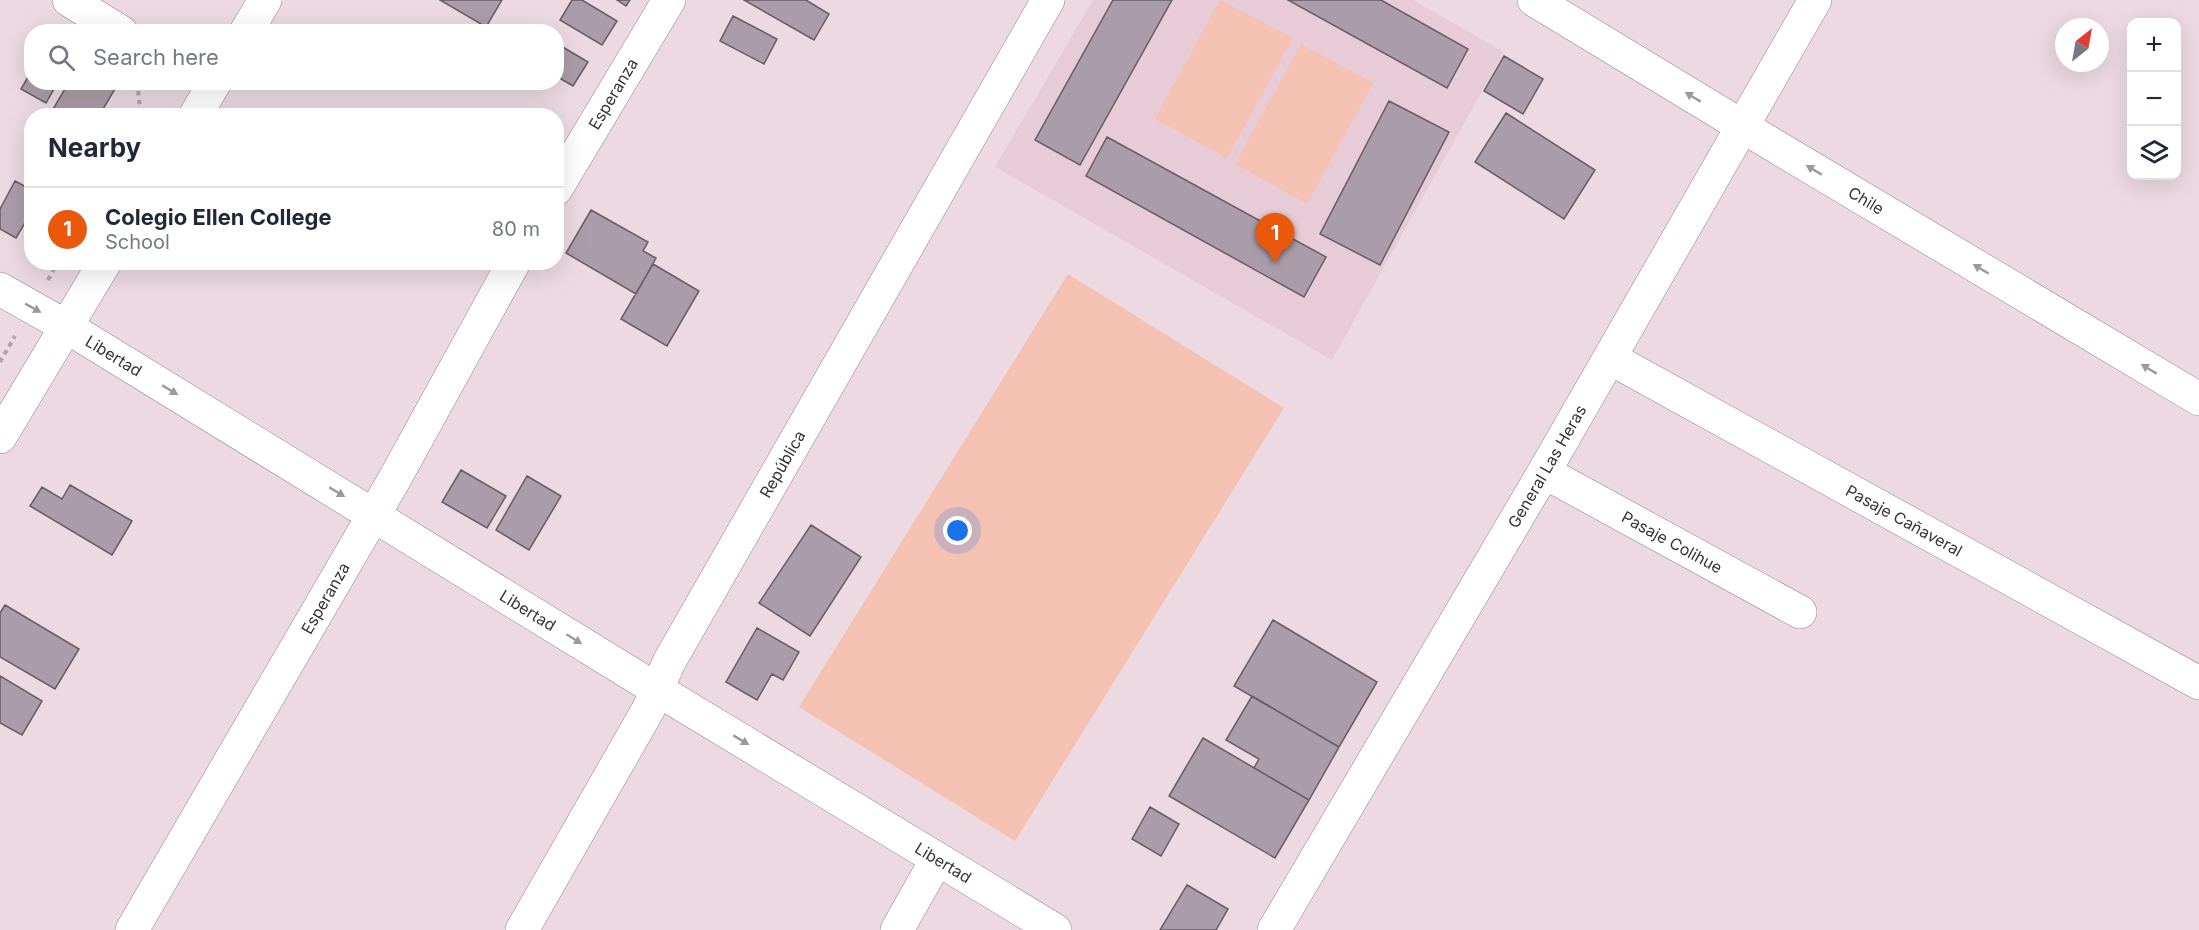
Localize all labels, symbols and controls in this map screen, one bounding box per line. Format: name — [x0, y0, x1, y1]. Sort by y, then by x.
north arrow — [2055, 18, 2109, 72]
map controls — [2127, 18, 2181, 180]
button: + — [2127, 18, 2181, 72]
search box — [24, 24, 564, 90]
icon: search — [45, 41, 78, 74]
text: Search here — [93, 44, 219, 70]
street label: Esperanza — [584, 54, 642, 133]
button: − — [2127, 72, 2181, 126]
one-way arrow — [1685, 92, 1701, 103]
button: layers — [2127, 126, 2181, 180]
text: Nearby — [48, 132, 141, 163]
one-way arrow — [1806, 164, 1822, 175]
street label: Chile — [1845, 182, 1888, 219]
text: Colegio Ellen College — [105, 204, 332, 230]
pin: 1 — [1256, 214, 1294, 263]
text: 1 — [63, 217, 72, 241]
text: 80 m — [492, 217, 540, 241]
text: School — [105, 230, 170, 254]
one-way arrow — [1973, 264, 1989, 275]
one-way arrow — [25, 303, 42, 313]
street label: Libertad — [82, 331, 146, 381]
one-way arrow — [2141, 364, 2157, 375]
one-way arrow — [162, 385, 178, 396]
street label: General Las Heras — [1503, 401, 1590, 532]
street label: República — [755, 427, 810, 501]
street label: Pasaje Cañaveral — [1842, 480, 1966, 561]
one-way arrow — [329, 486, 345, 497]
street label: Pasaje Colihue — [1618, 506, 1726, 578]
your location — [943, 516, 972, 545]
street label: Esperanza — [297, 559, 354, 638]
street label: Libertad — [496, 585, 560, 635]
one-way arrow — [566, 633, 582, 644]
one-way arrow — [733, 735, 750, 745]
street label: Libertad — [911, 838, 975, 887]

